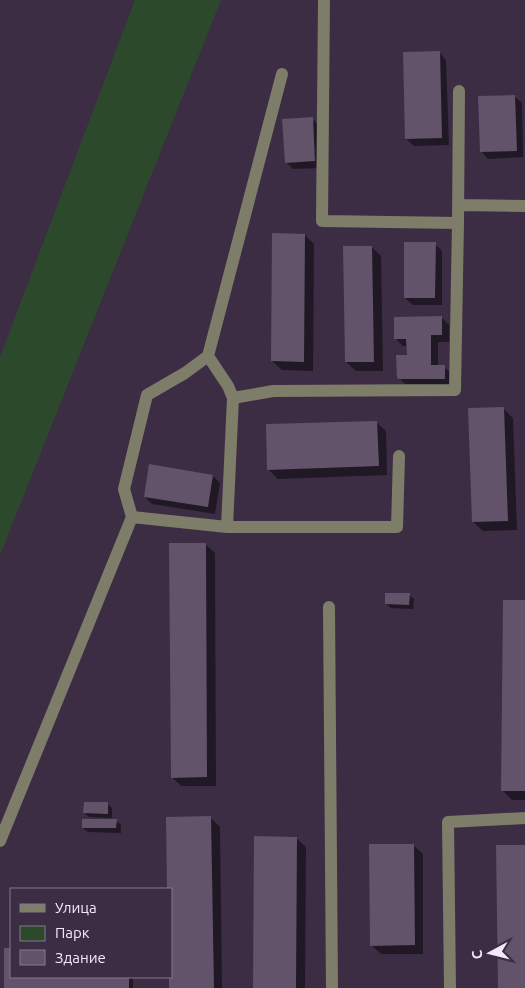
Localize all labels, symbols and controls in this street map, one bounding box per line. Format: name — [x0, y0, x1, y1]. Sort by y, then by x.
legend — [10, 888, 172, 978]
text: Улица — [55, 899, 97, 916]
text: Парк — [55, 924, 90, 941]
north arrow — [465, 928, 515, 978]
text: Здание — [55, 949, 106, 966]
text: С — [469, 949, 486, 960]

